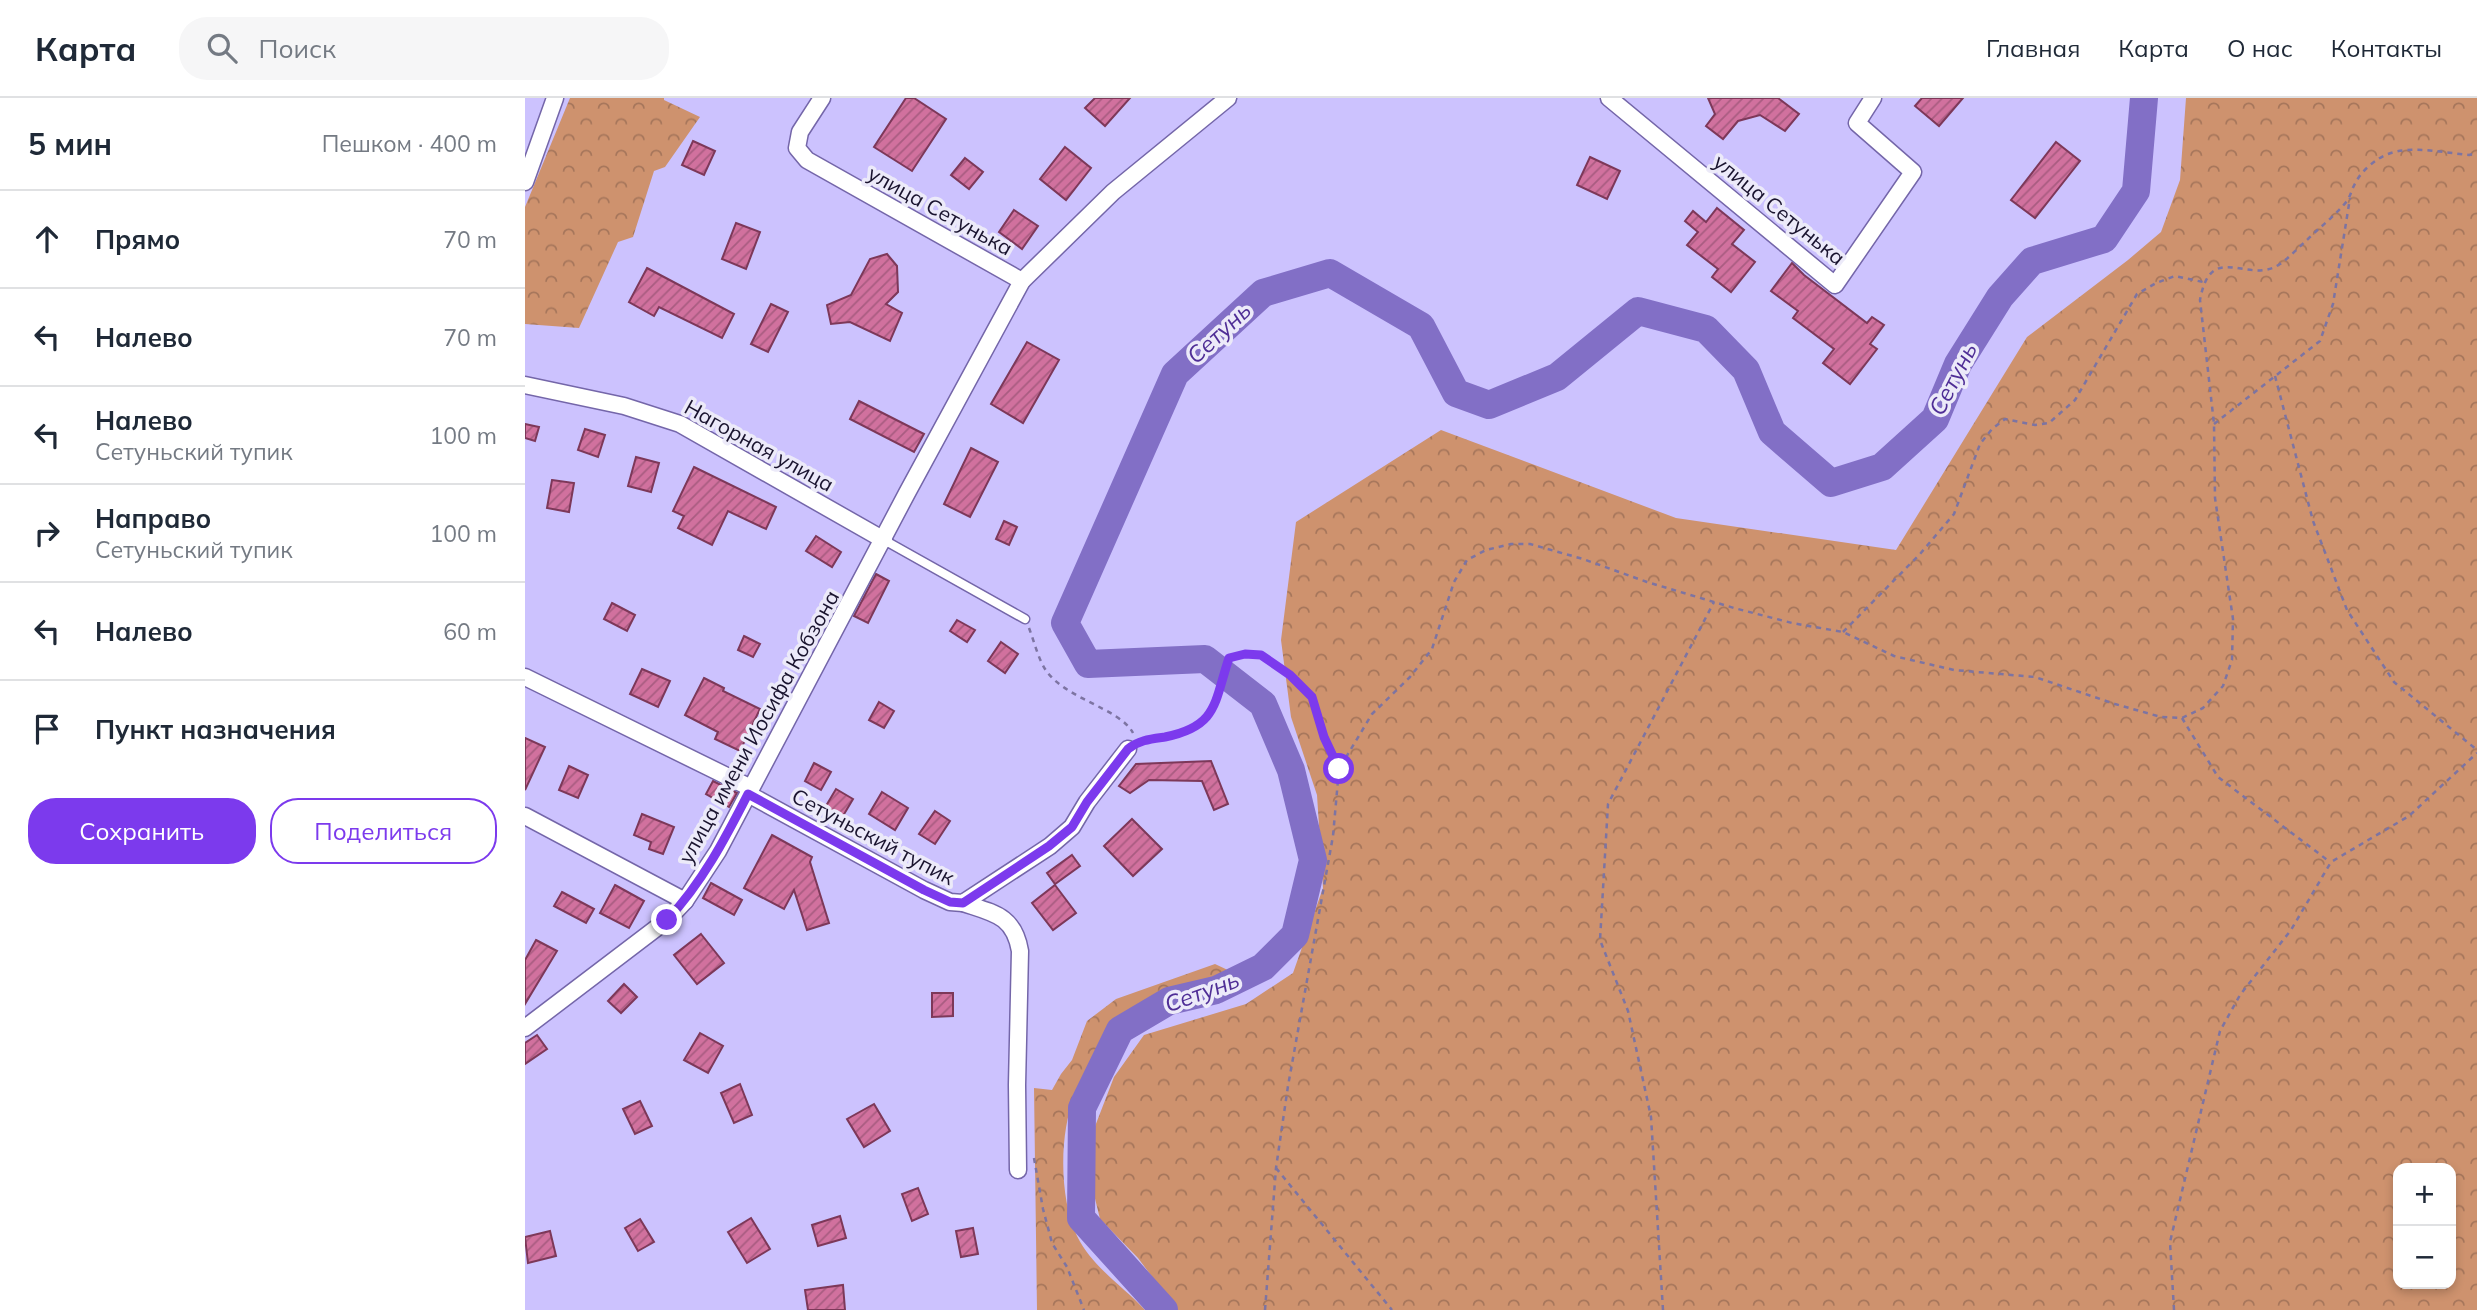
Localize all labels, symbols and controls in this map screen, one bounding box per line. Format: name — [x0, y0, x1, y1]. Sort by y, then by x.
search box — [179, 17, 669, 80]
text: Карта — [35, 28, 137, 69]
icon: search — [203, 29, 241, 67]
text: Поиск — [259, 32, 336, 65]
text: Главная — [1986, 33, 2080, 63]
text: Карта — [2118, 33, 2189, 63]
text: О нас — [2227, 33, 2293, 63]
text: Контакты — [2331, 33, 2442, 63]
text: 5 мин — [28, 125, 112, 163]
text: Пешком · 400 m — [322, 129, 497, 158]
street label: улица Сетунька — [1709, 148, 1851, 270]
street label: улица Сетунька — [864, 160, 1017, 261]
icon: ahead — [28, 220, 66, 258]
text: Прямо — [95, 223, 180, 256]
text: 70 m — [443, 225, 497, 254]
water label: Сетунь — [1180, 296, 1257, 370]
icon: left — [28, 318, 66, 356]
text: Налево — [95, 321, 193, 354]
text: 70 m — [443, 323, 497, 352]
water label: Сетунь — [1922, 338, 1983, 420]
street label: Нагорная улица — [680, 393, 839, 497]
text: Налево — [95, 404, 193, 437]
icon: left — [28, 416, 66, 454]
text: 100 m — [429, 421, 497, 450]
text: Сетуньский тупик — [95, 437, 293, 466]
text: Направо — [95, 502, 211, 535]
icon: right — [28, 514, 66, 552]
text: 100 m — [429, 519, 497, 548]
text: Сетуньский тупик — [95, 535, 293, 564]
street label: улица имени Иосифа Кобзона — [672, 585, 844, 868]
icon: left — [28, 612, 66, 650]
text: Налево — [95, 615, 193, 648]
text: 60 m — [443, 617, 497, 646]
icon: arrive — [28, 710, 66, 748]
text: Пункт назначения — [95, 713, 336, 746]
route start — [1323, 753, 1354, 784]
street label: Сетуньский тупик — [788, 782, 960, 890]
button: Сохранить — [28, 798, 256, 864]
button: Поделиться — [270, 798, 497, 864]
route end — [651, 904, 682, 935]
water label: Сетунь — [1160, 965, 1243, 1018]
map controls — [2393, 1163, 2456, 1289]
button: + — [2393, 1163, 2456, 1226]
button: − — [2393, 1226, 2456, 1289]

